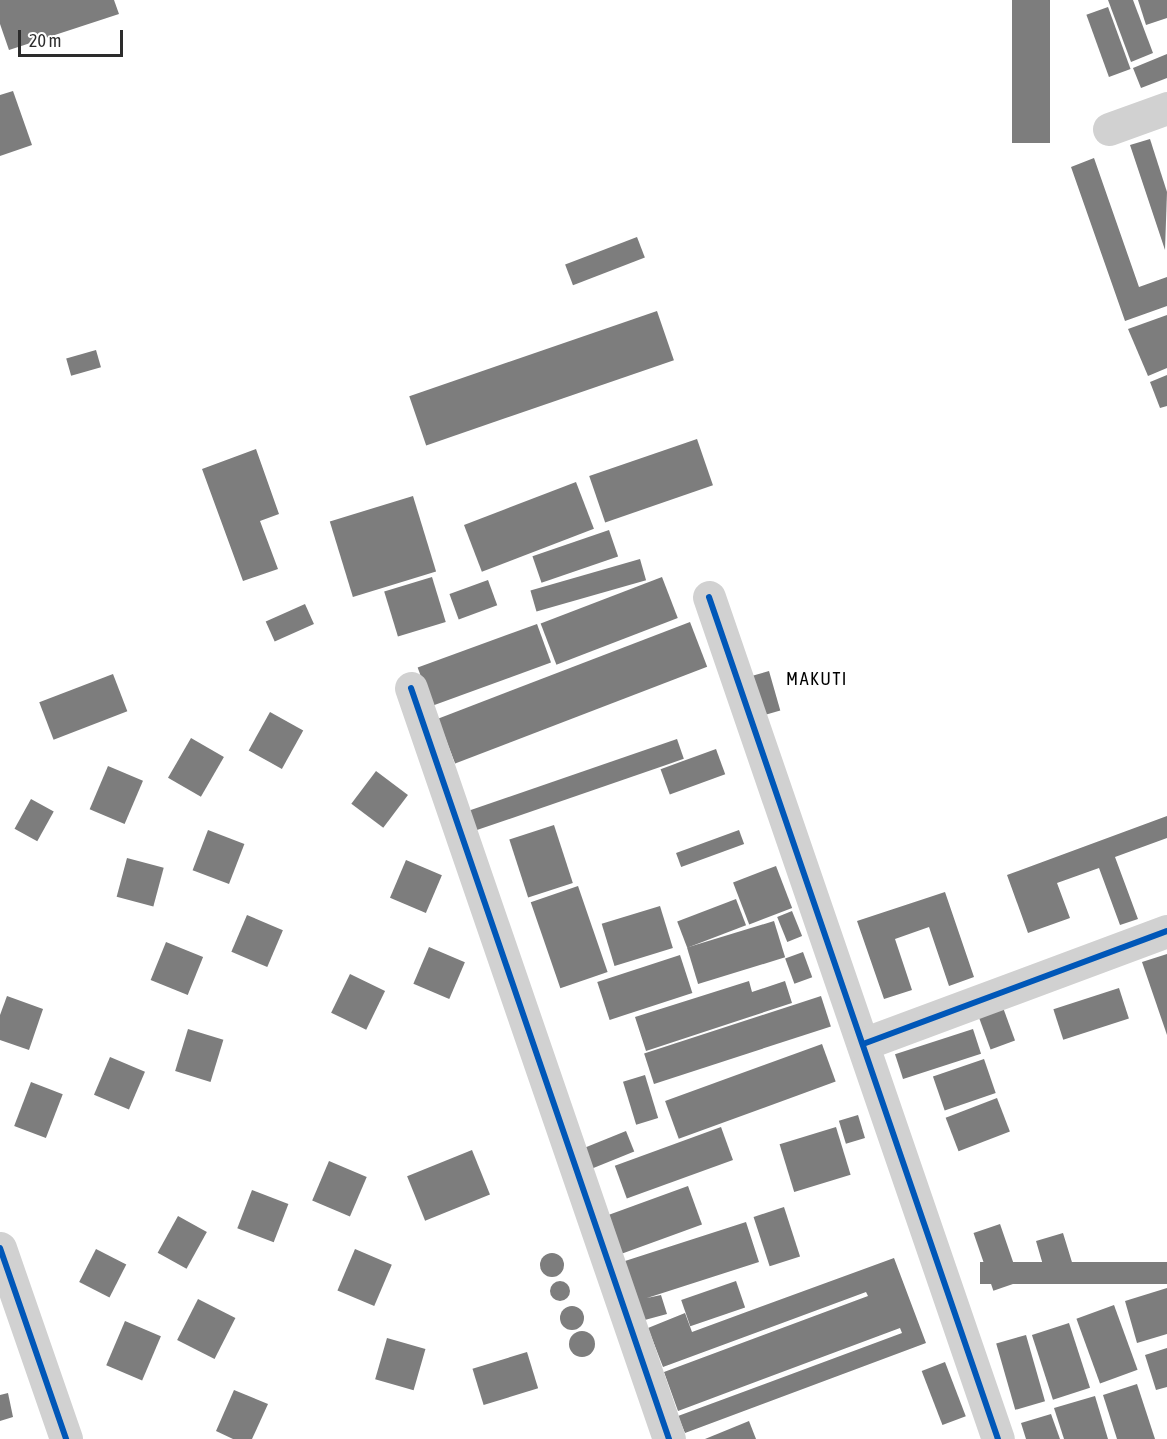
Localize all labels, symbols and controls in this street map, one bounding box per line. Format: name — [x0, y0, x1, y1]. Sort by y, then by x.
scale bar — [21, 18, 126, 56]
text: 20 m — [29, 30, 61, 51]
district label: MAKUTI — [786, 668, 848, 690]

